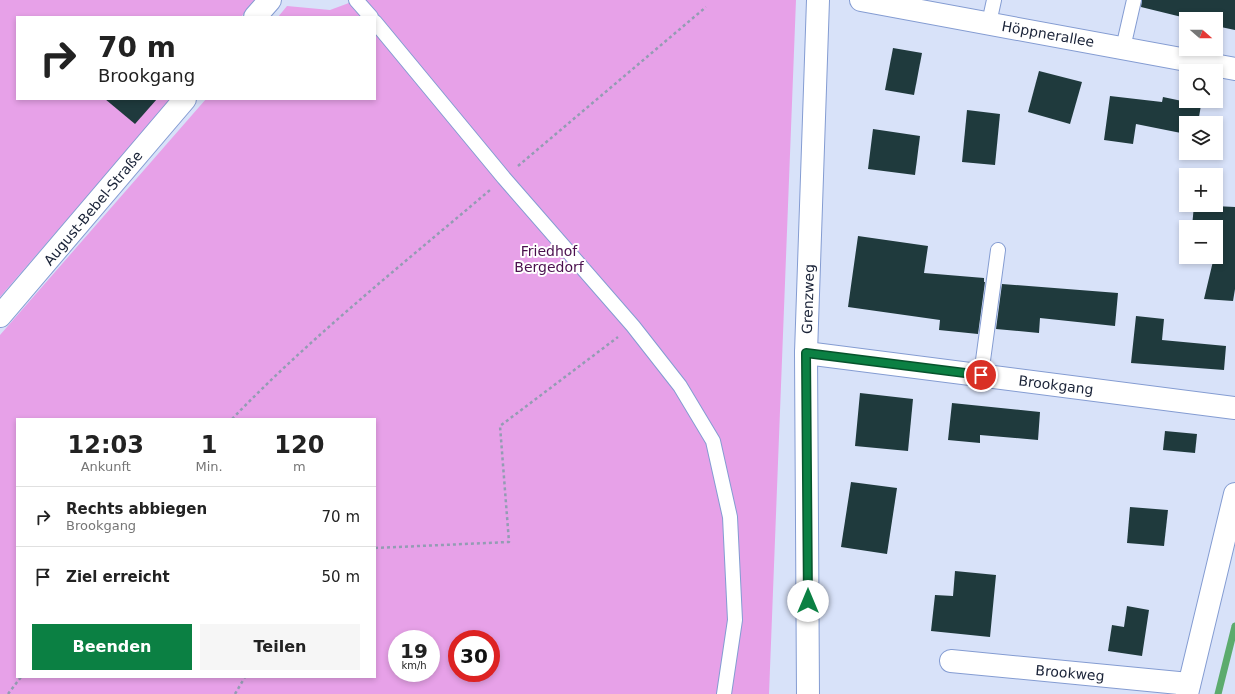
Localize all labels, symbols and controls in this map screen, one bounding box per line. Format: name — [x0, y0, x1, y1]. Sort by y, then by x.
north arrow — [1179, 12, 1223, 56]
map controls — [1179, 12, 1223, 264]
street label: Höppnerallee — [1000, 18, 1096, 50]
text: 70 m — [98, 31, 176, 64]
icon: right — [32, 32, 84, 84]
button: search — [1179, 64, 1223, 108]
text: Brookgang — [98, 65, 195, 86]
button: layers — [1179, 116, 1223, 160]
street label: August-Bebel-Straße — [40, 148, 146, 268]
button: + — [1179, 168, 1223, 212]
button: − — [1179, 220, 1223, 264]
park label: Friedhof Bergedorf — [514, 243, 585, 275]
street label: Grenzweg — [799, 264, 817, 334]
pin — [964, 358, 998, 392]
icon: arrive — [970, 364, 992, 386]
street label: Brookgang — [1018, 372, 1094, 398]
text: 12:03 — [68, 431, 144, 459]
text: 1 — [201, 431, 217, 459]
text: 120 — [274, 431, 324, 459]
text: Ankunft — [81, 459, 131, 474]
text: Min. — [196, 459, 223, 474]
text: m — [293, 459, 306, 474]
text: Rechts abbiegen — [66, 500, 207, 518]
icon: right — [32, 506, 54, 528]
text: 70 m — [322, 508, 360, 526]
text: Brookgang — [66, 518, 136, 533]
icon: arrive — [32, 566, 54, 588]
text: Ziel erreicht — [66, 568, 170, 586]
text: 50 m — [322, 568, 360, 586]
position arrow — [787, 580, 829, 622]
button: Beenden — [32, 624, 192, 670]
button: Teilen — [200, 624, 360, 670]
speed limit sign: 30 — [448, 630, 500, 682]
text: 19 — [400, 639, 428, 663]
text: km/h — [401, 660, 427, 671]
street label: Brookweg — [1035, 662, 1105, 684]

